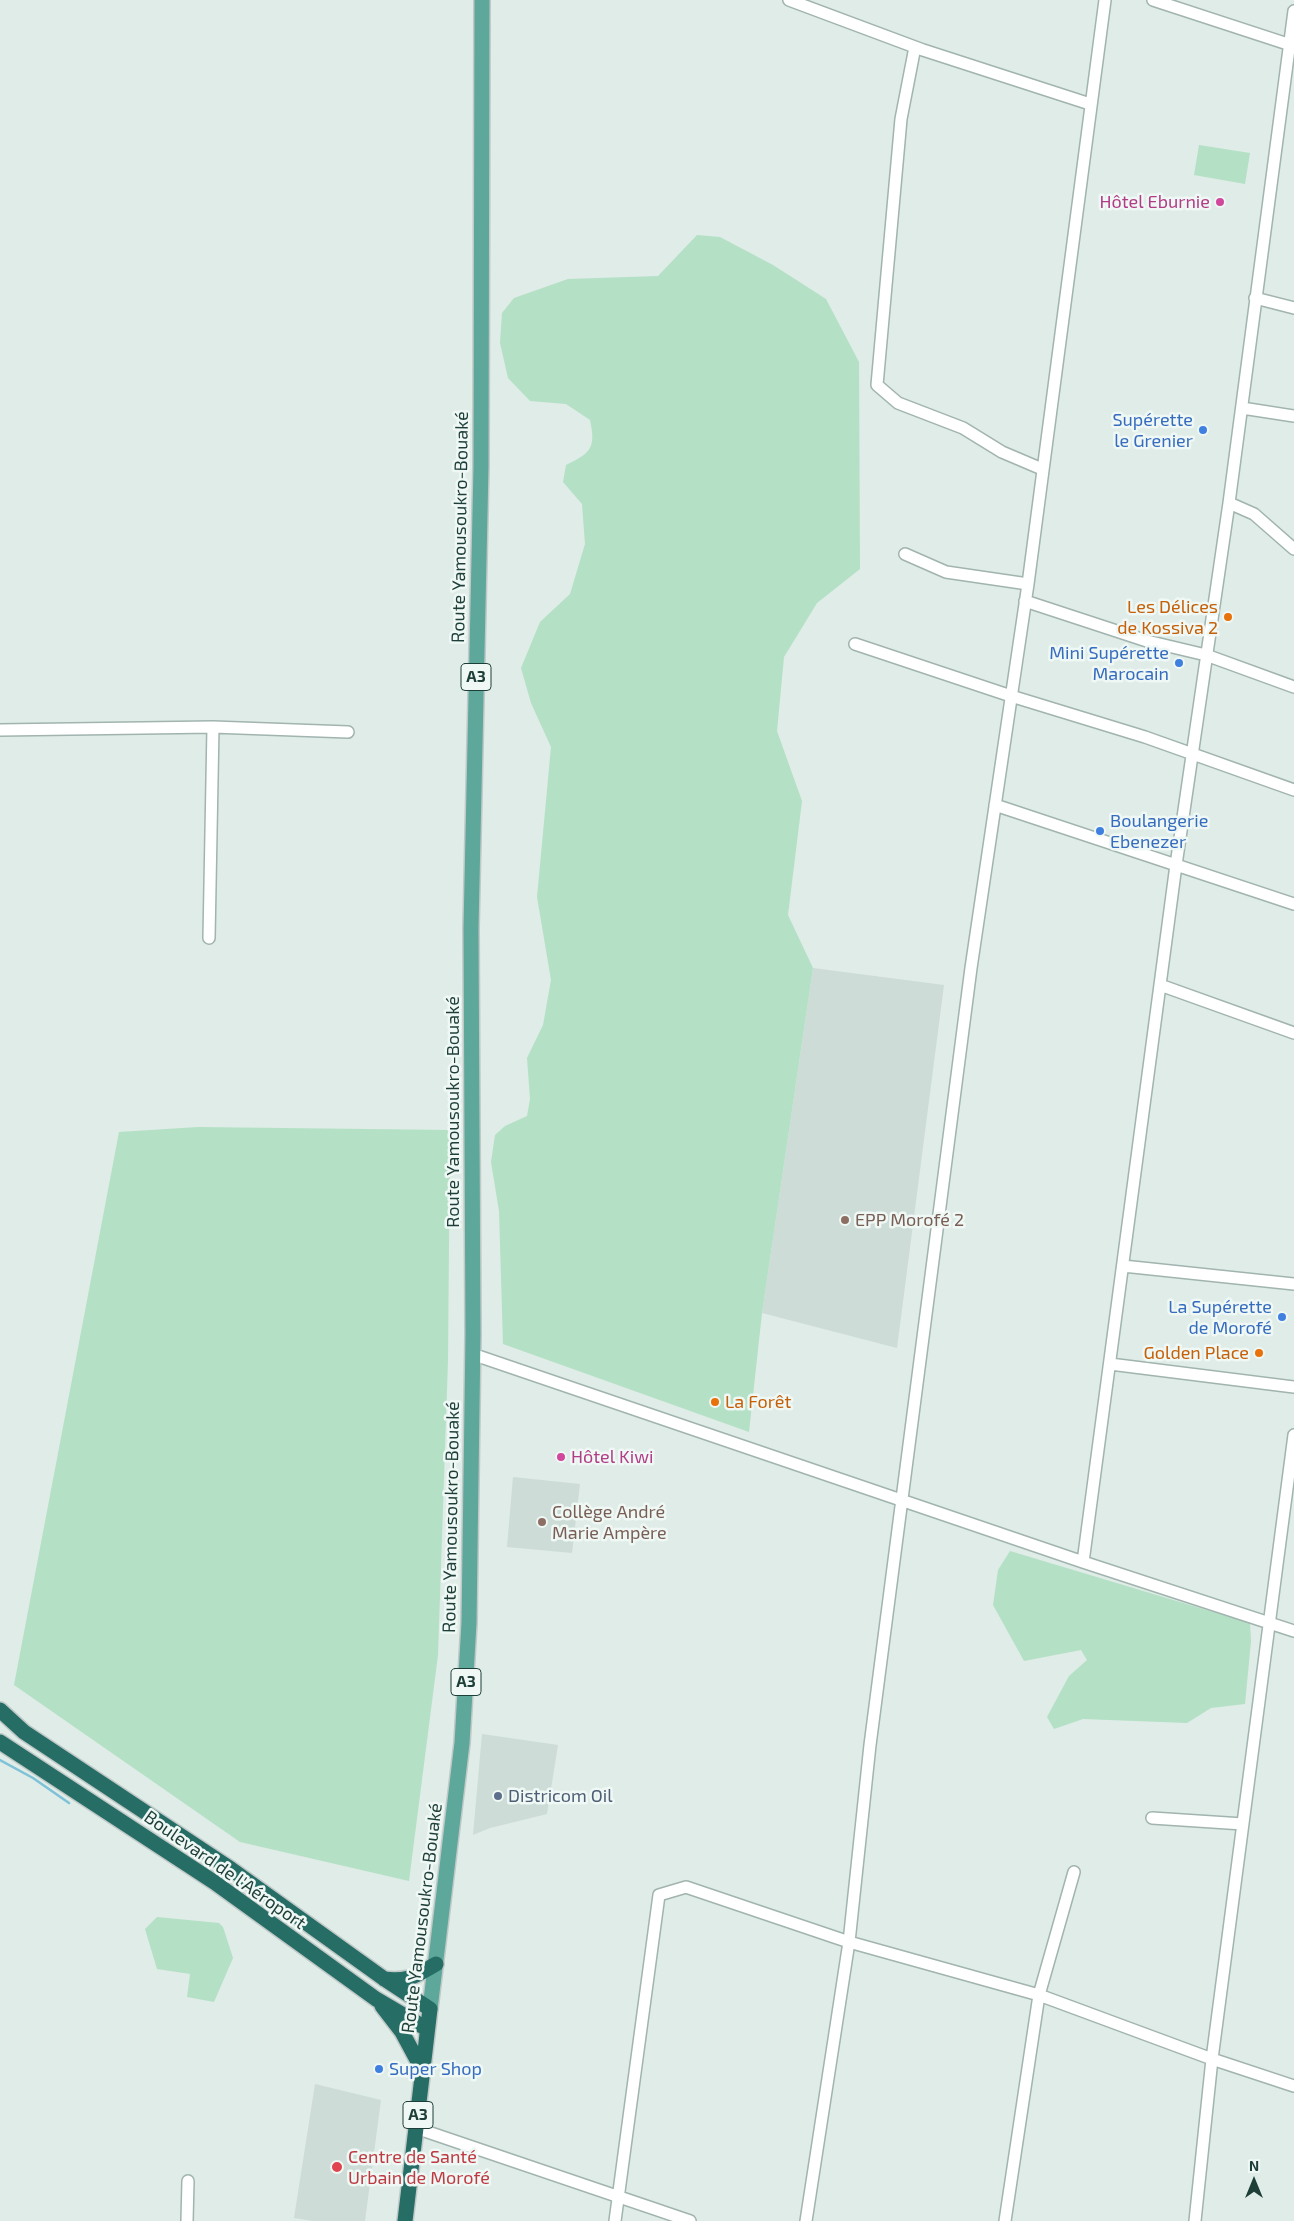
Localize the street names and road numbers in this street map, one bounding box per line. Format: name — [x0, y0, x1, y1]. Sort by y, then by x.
street label: Route Yamousoukro-Bouaké — [447, 411, 473, 643]
road number: A3 — [461, 664, 491, 690]
street label: Route Yamousoukro-Bouaké — [442, 996, 464, 1228]
street label: Route Yamousoukro-Bouaké — [438, 1401, 464, 1633]
road number: A3 — [451, 1668, 481, 1695]
street label: Route Yamousoukro-Bouaké — [397, 1802, 447, 2034]
street label: Boulevard de l'Aéroport — [140, 1806, 310, 1934]
road number: A3 — [403, 2102, 433, 2128]

